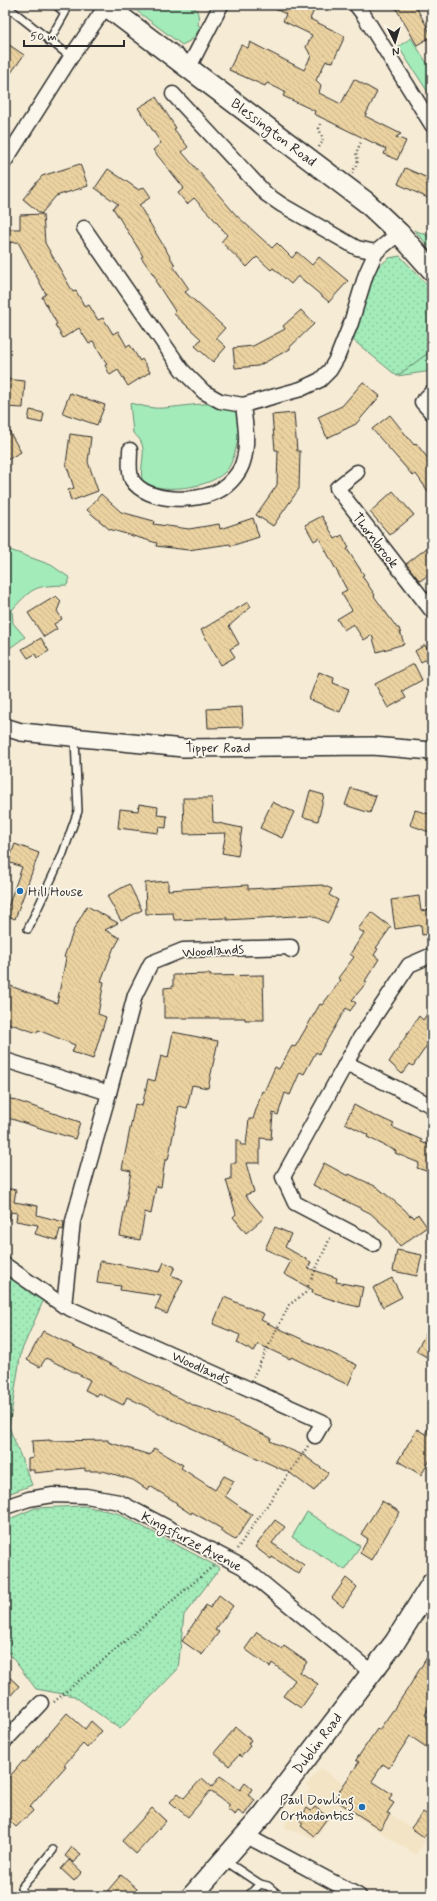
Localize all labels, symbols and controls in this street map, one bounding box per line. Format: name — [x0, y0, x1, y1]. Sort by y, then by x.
scale bar — [24, 22, 124, 48]
north arrow — [375, 22, 415, 62]
text: 50 m — [30, 29, 57, 45]
text: N — [392, 44, 400, 58]
street label: Blessington Road — [226, 95, 320, 172]
street label: Thornbrook — [348, 509, 402, 572]
street label: Tipper Road — [185, 739, 251, 757]
place label: Hill House — [28, 883, 84, 901]
marker: Hill House — [15, 886, 25, 896]
street label: Woodlands — [182, 940, 245, 962]
street label: Woodlands — [169, 1347, 233, 1389]
street label: Kingsfurze Avenue — [137, 1508, 245, 1577]
street label: Dublin Road — [289, 1710, 347, 1778]
place label: Paul Dowling Orthodontics — [280, 1791, 354, 1825]
marker: Paul Dowling Orthodontics — [357, 1802, 367, 1812]

